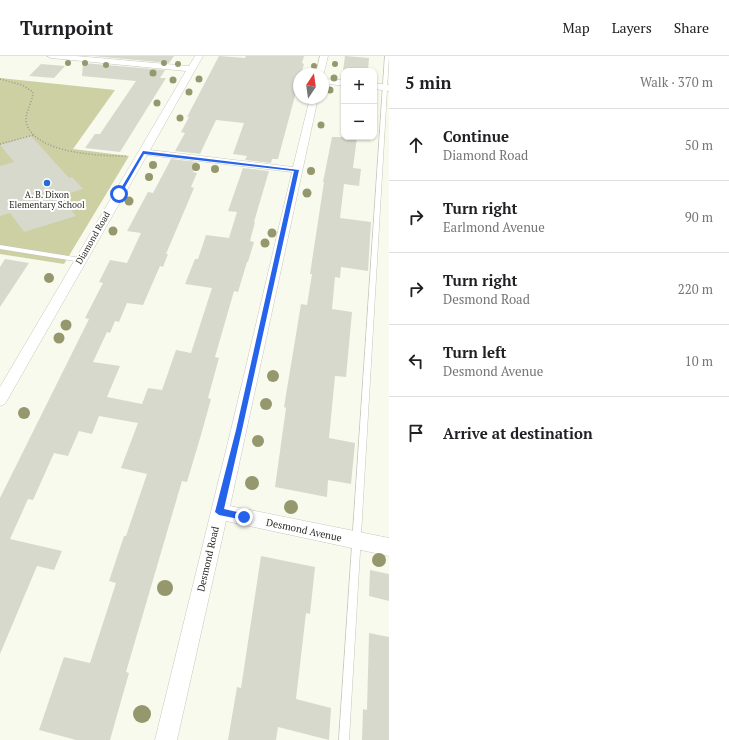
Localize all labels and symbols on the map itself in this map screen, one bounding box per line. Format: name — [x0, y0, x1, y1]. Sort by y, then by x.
north arrow — [293, 68, 329, 104]
marker: A. B. Dixon Elementary School — [42, 178, 52, 188]
route start — [110, 185, 128, 203]
place label: A. B. Dixon Elementary School — [9, 189, 85, 211]
street label: Diamond Road — [73, 209, 113, 267]
route end — [235, 508, 253, 526]
street label: Desmond Avenue — [265, 516, 343, 544]
street label: Desmond Road — [194, 525, 222, 593]

